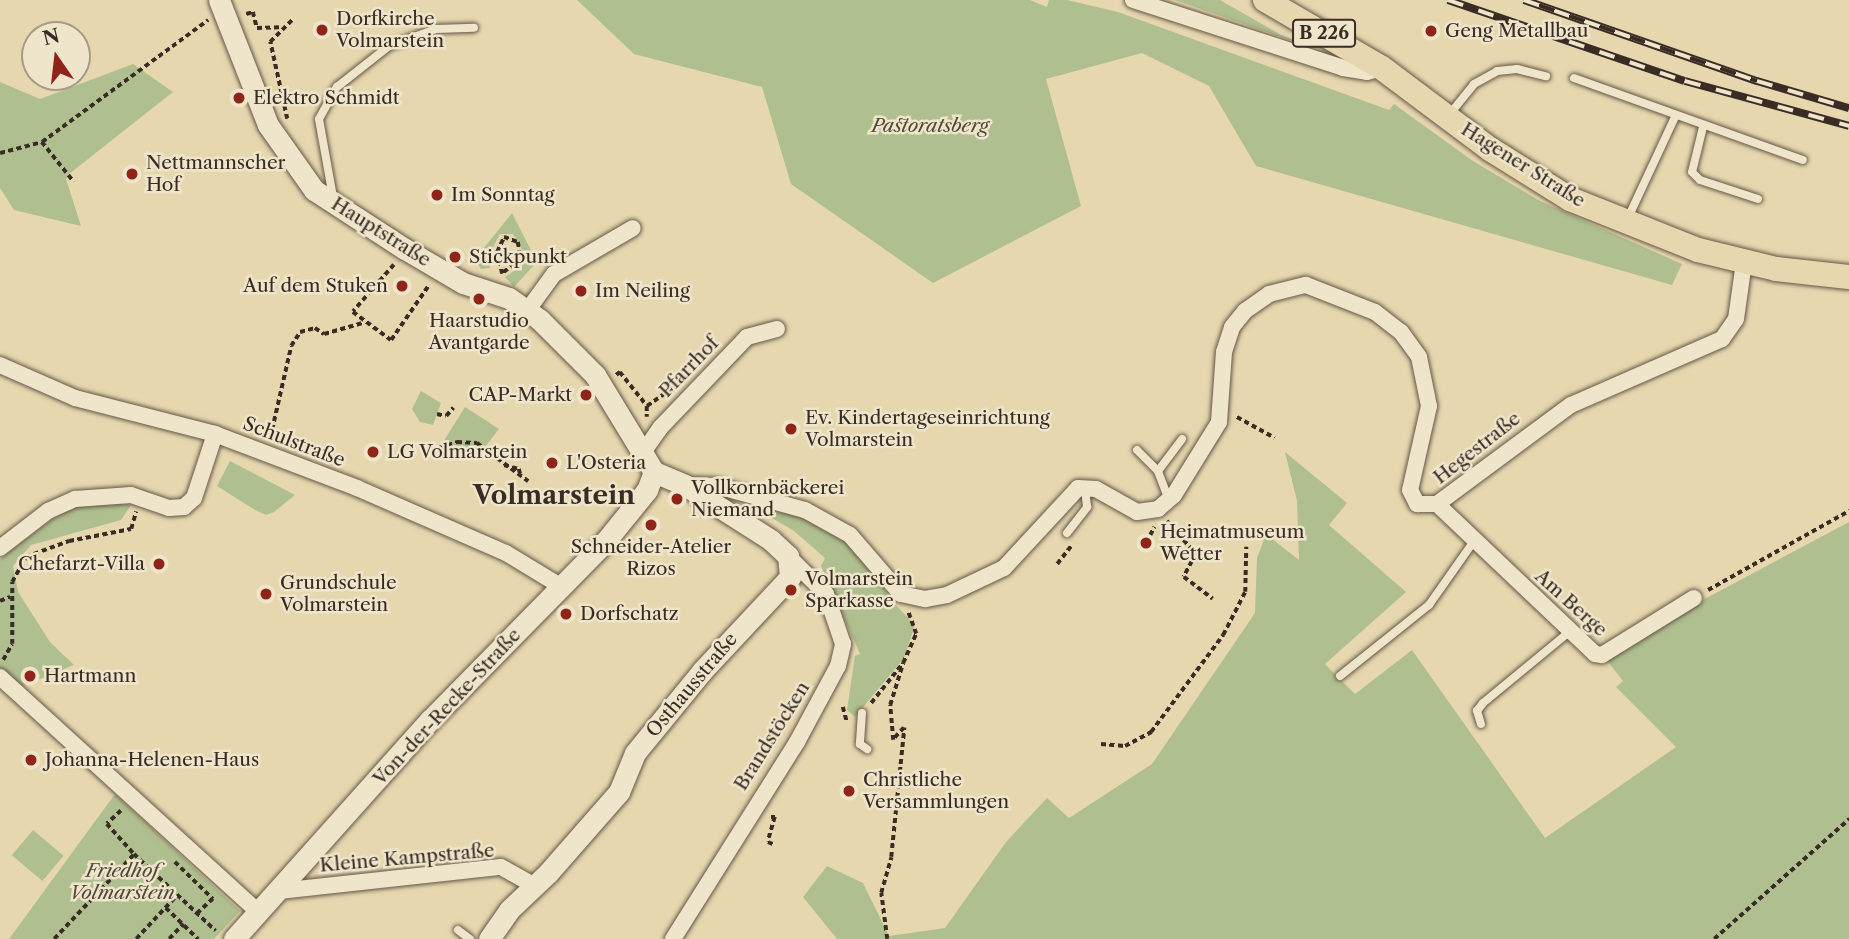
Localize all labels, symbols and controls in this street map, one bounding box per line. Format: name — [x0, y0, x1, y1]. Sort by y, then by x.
place label: Dorfkirche Volmarstein — [336, 8, 444, 52]
road number: B 226 — [1291, 18, 1357, 48]
place label: Geng Metallbau — [1445, 20, 1589, 42]
north arrow — [21, 21, 91, 91]
marker: Dorfkirche Volmarstein — [314, 22, 330, 38]
marker: Geng Metallbau — [1423, 23, 1439, 39]
text: N — [40, 24, 62, 50]
place label: Elektro Schmidt — [253, 87, 399, 109]
marker: Elektro Schmidt — [231, 90, 247, 106]
park label: Pastoratsberg — [871, 115, 989, 137]
street label: Hagener Straße — [1457, 118, 1589, 212]
place label: Nettmannscher Hof — [146, 152, 286, 196]
marker: Nettmannscher Hof — [124, 166, 140, 182]
place label: Im Sonntag — [451, 184, 554, 206]
marker: Im Sonntag — [429, 187, 445, 203]
street label: Hauptstraße — [327, 192, 435, 272]
place label: Stickpunkt — [469, 246, 567, 268]
marker: Stickpunkt — [447, 249, 463, 265]
place label: Auf dem Stuken — [243, 275, 388, 297]
marker: Auf dem Stuken — [394, 278, 410, 294]
place label: Im Neiling — [595, 280, 690, 302]
marker: Im Neiling — [573, 283, 589, 299]
marker: Haarstudio Avantgarde — [471, 291, 487, 307]
place label: Haarstudio Avantgarde — [428, 310, 530, 354]
street label: Pfarrhof — [655, 332, 723, 402]
place label: CAP-Markt — [469, 384, 572, 406]
marker: CAP-Markt — [578, 387, 594, 403]
place label: Ev. Kindertageseinrichtung Volmarstein — [805, 407, 1050, 451]
street label: Hegestraße — [1429, 407, 1525, 489]
street label: Schulstraße — [240, 412, 348, 472]
marker: Ev. Kindertageseinrichtung Volmarstein — [783, 421, 799, 437]
place label: LG Volmarstein — [387, 441, 528, 463]
marker: LG Volmarstein — [365, 444, 381, 460]
place label: L'Osteria — [566, 452, 646, 474]
marker: L'Osteria — [544, 455, 560, 471]
place label: Vollkornbäckerei Niemand — [691, 477, 844, 521]
district label: Volmarstein — [473, 480, 635, 512]
marker: Vollkornbäckerei Niemand — [669, 491, 685, 507]
marker: Schneider-Atelier Rizos — [643, 517, 659, 533]
place label: Heimatmuseum Wetter — [1160, 521, 1304, 565]
marker: Heimatmuseum Wetter — [1138, 535, 1154, 551]
place label: Schneider-Atelier Rizos — [571, 536, 731, 580]
place label: Chefarzt-Villa — [18, 553, 145, 575]
marker: Chefarzt-Villa — [151, 556, 167, 572]
street label: Am Berge — [1530, 565, 1612, 641]
place label: Volmarstein Sparkasse — [805, 568, 913, 612]
place label: Grundschule Volmarstein — [280, 572, 397, 616]
marker: Volmarstein Sparkasse — [783, 582, 799, 598]
marker: Grundschule Volmarstein — [258, 586, 274, 602]
place label: Dorfschatz — [580, 603, 679, 625]
marker: Dorfschatz — [558, 606, 574, 622]
street label: Von-der-Recke-Straße — [368, 624, 526, 790]
street label: Osthausstraße — [642, 628, 742, 742]
place label: Hartmann — [44, 665, 136, 687]
marker: Hartmann — [22, 668, 38, 684]
street label: Brandstöcken — [730, 677, 814, 795]
place label: Johanna-Helenen-Haus — [45, 749, 259, 771]
marker: Johanna-Helenen-Haus — [23, 752, 39, 768]
place label: Christliche Versammlungen — [863, 769, 1009, 813]
marker: Christliche Versammlungen — [841, 783, 857, 799]
street label: Kleine Kampstraße — [319, 839, 495, 877]
park label: Friedhof Volmarstein — [69, 860, 175, 904]

